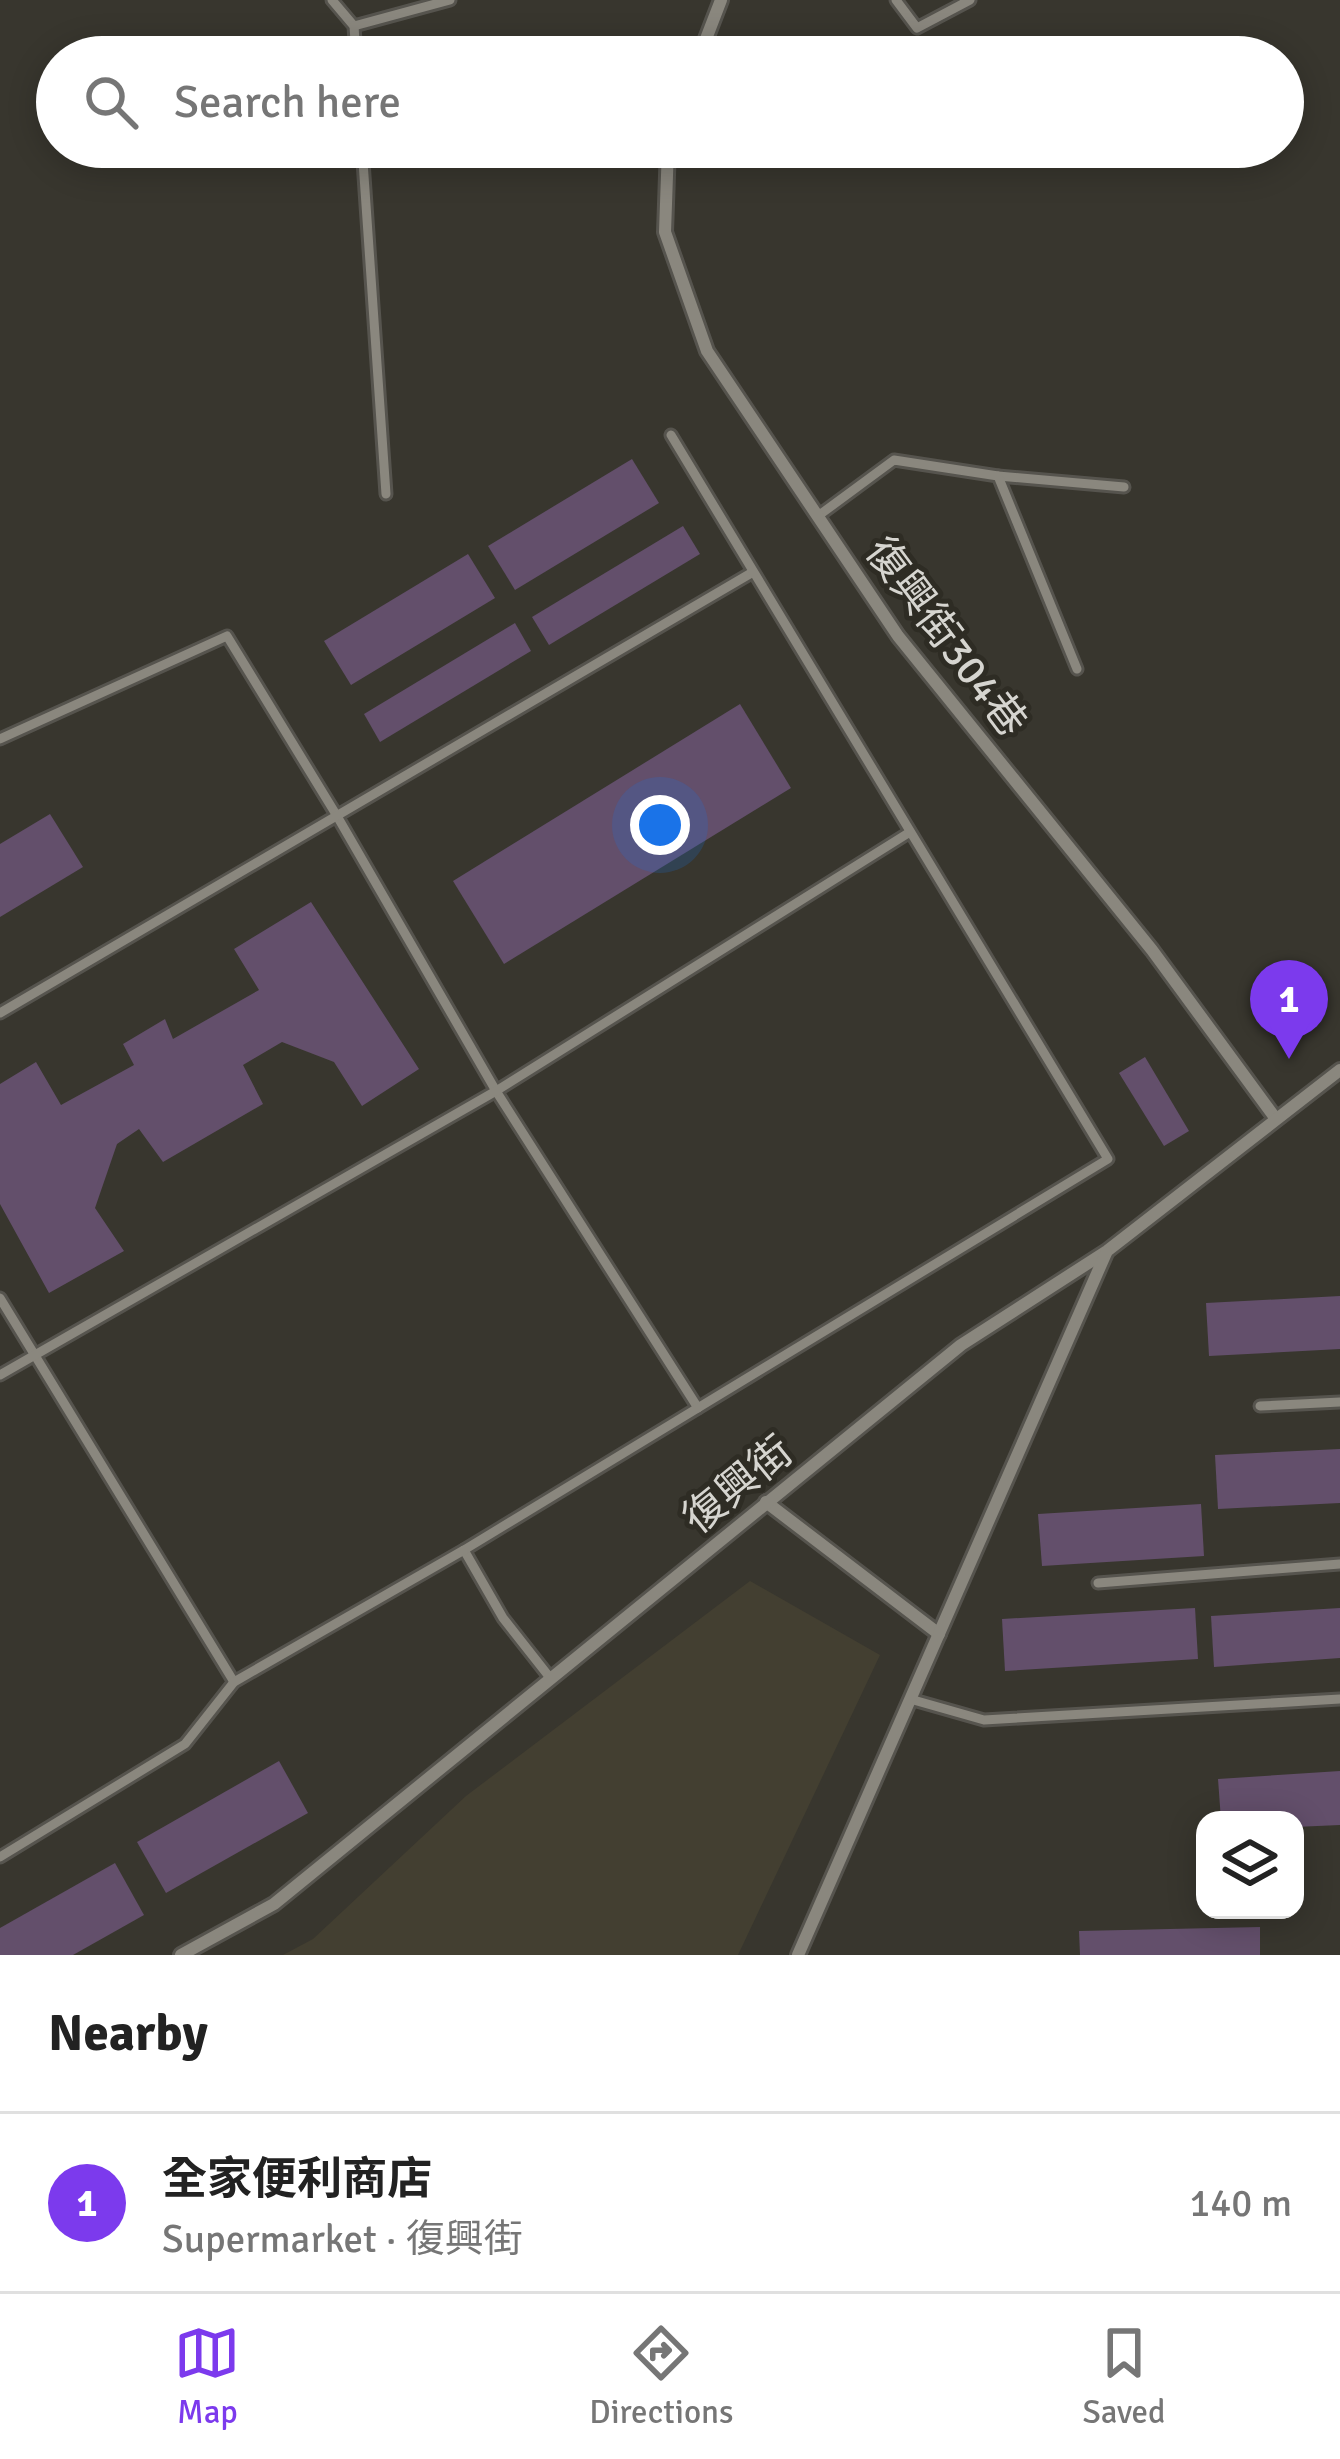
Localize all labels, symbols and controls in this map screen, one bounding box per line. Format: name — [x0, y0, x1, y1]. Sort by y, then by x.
search box — [36, 36, 1304, 168]
icon: search — [78, 69, 144, 135]
text: Search here — [174, 75, 401, 130]
street label: 復興街304巷 — [854, 527, 1037, 747]
your location — [630, 795, 690, 855]
pin: 1 — [1250, 960, 1328, 1059]
street label: 復興街 — [673, 1426, 803, 1545]
map controls — [1196, 1811, 1304, 1919]
button: layers — [1196, 1811, 1304, 1919]
text: Nearby — [48, 2002, 208, 2065]
text: 全家便利商店 — [162, 2152, 432, 2207]
text: 1 — [76, 2179, 98, 2227]
text: 140 m — [1189, 2179, 1292, 2227]
text: Supermarket · 復興街 — [162, 2215, 523, 2263]
tab: Map — [174, 2320, 240, 2433]
tab: Directions — [589, 2320, 734, 2433]
tab: Saved — [1082, 2320, 1166, 2433]

